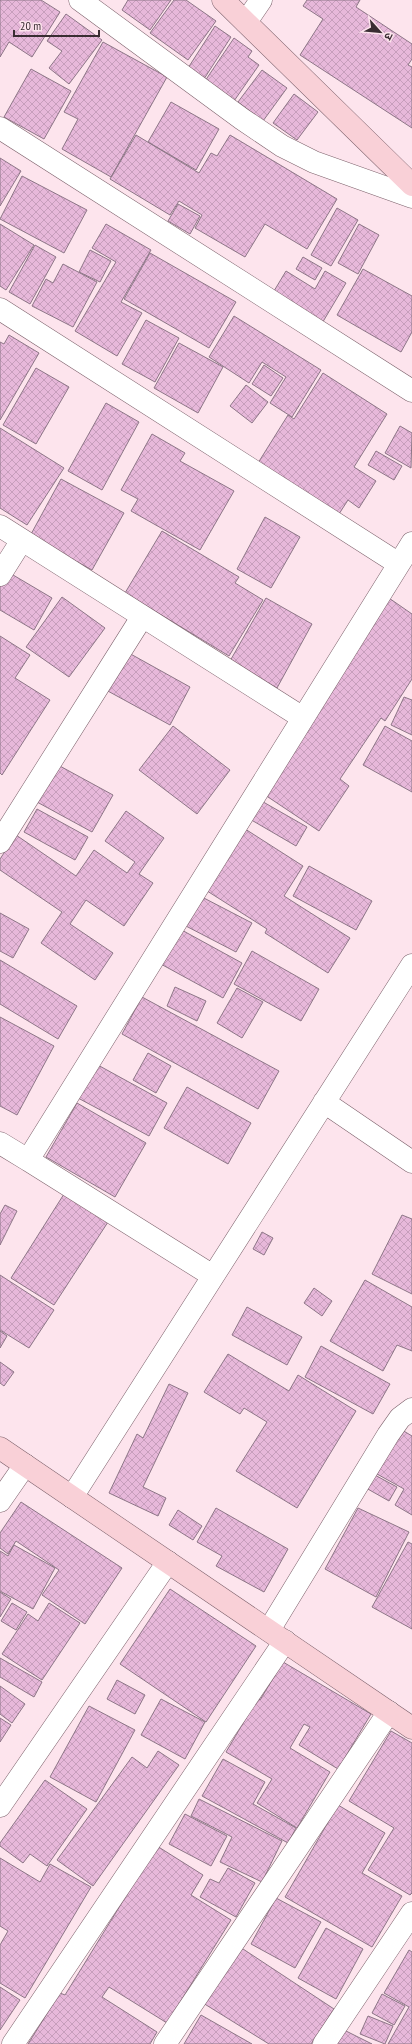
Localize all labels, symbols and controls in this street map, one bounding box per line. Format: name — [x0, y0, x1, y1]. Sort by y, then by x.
scale bar — [14, 12, 99, 38]
north arrow — [360, 12, 400, 52]
text: 20 m — [20, 18, 41, 33]
text: उ — [381, 30, 397, 43]

